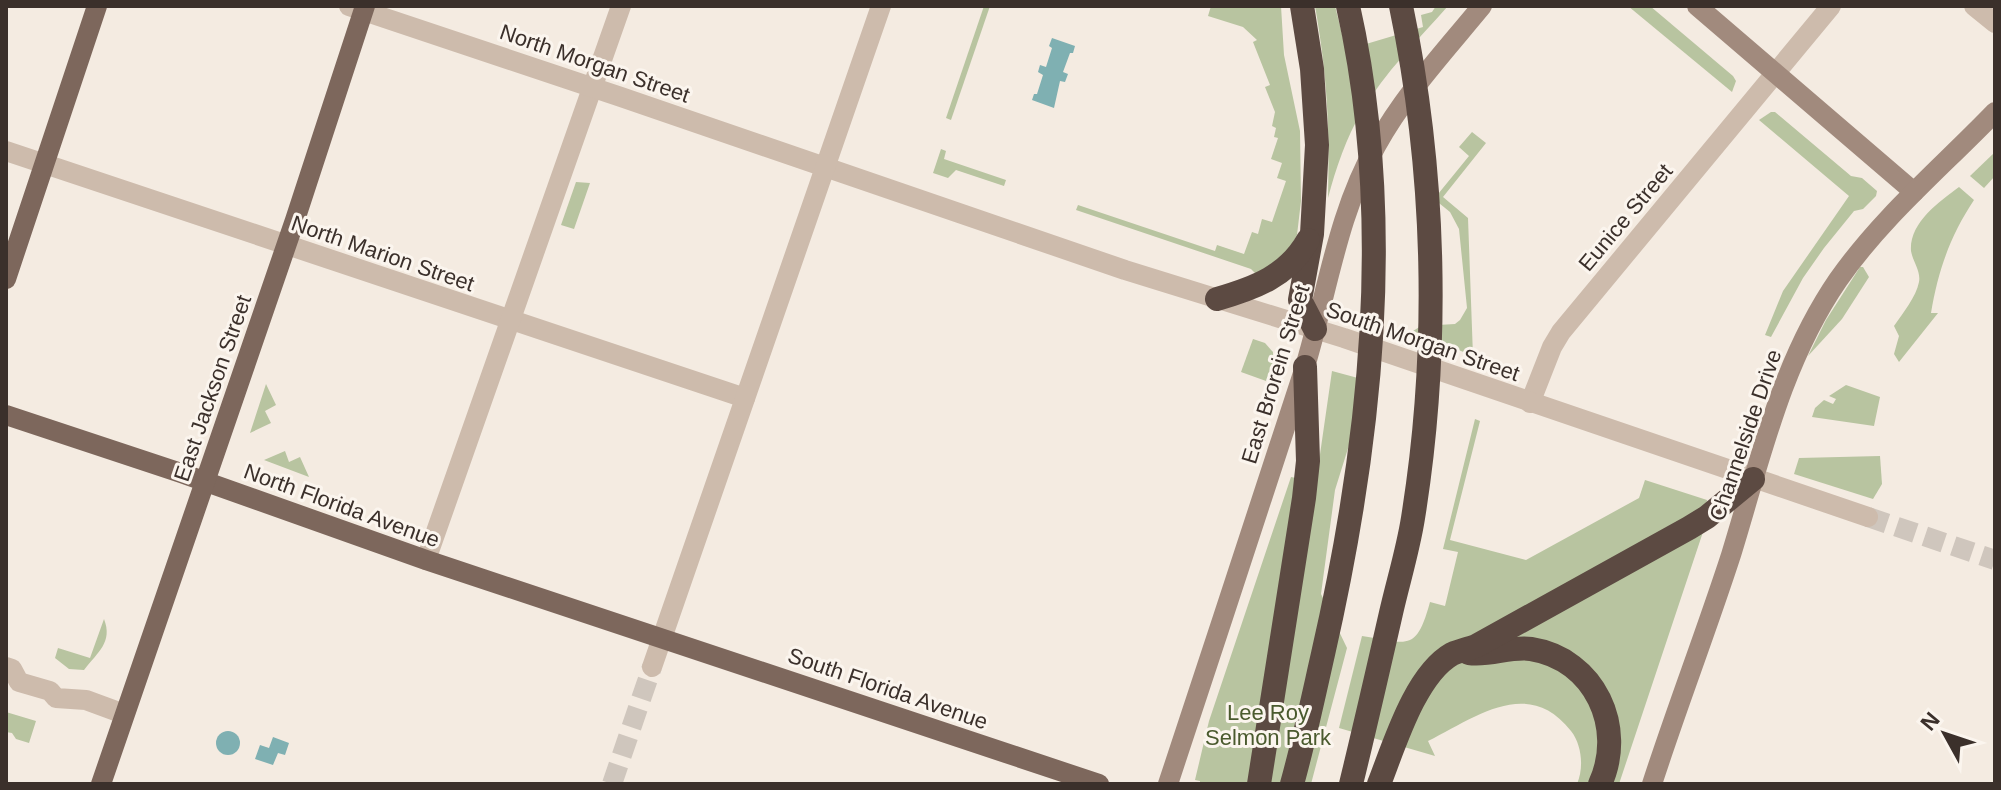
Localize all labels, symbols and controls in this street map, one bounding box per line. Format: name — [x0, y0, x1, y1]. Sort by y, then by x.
street label: North Morgan Street — [497, 19, 693, 108]
street label: Eunice Street — [1573, 159, 1677, 276]
street label: North Marion Street — [288, 210, 478, 297]
street label: East Brorein Street — [1236, 282, 1315, 467]
street label: East Jackson Street — [169, 292, 256, 485]
street label: South Morgan Street — [1323, 297, 1523, 386]
street label: Channelside Drive — [1704, 346, 1787, 524]
street label: North Florida Avenue — [241, 458, 443, 552]
street label: South Florida Avenue — [785, 642, 991, 734]
north arrow — [1905, 694, 1985, 774]
park label: Lee Roy Selmon Park — [1205, 700, 1332, 750]
text: N — [1915, 707, 1945, 736]

